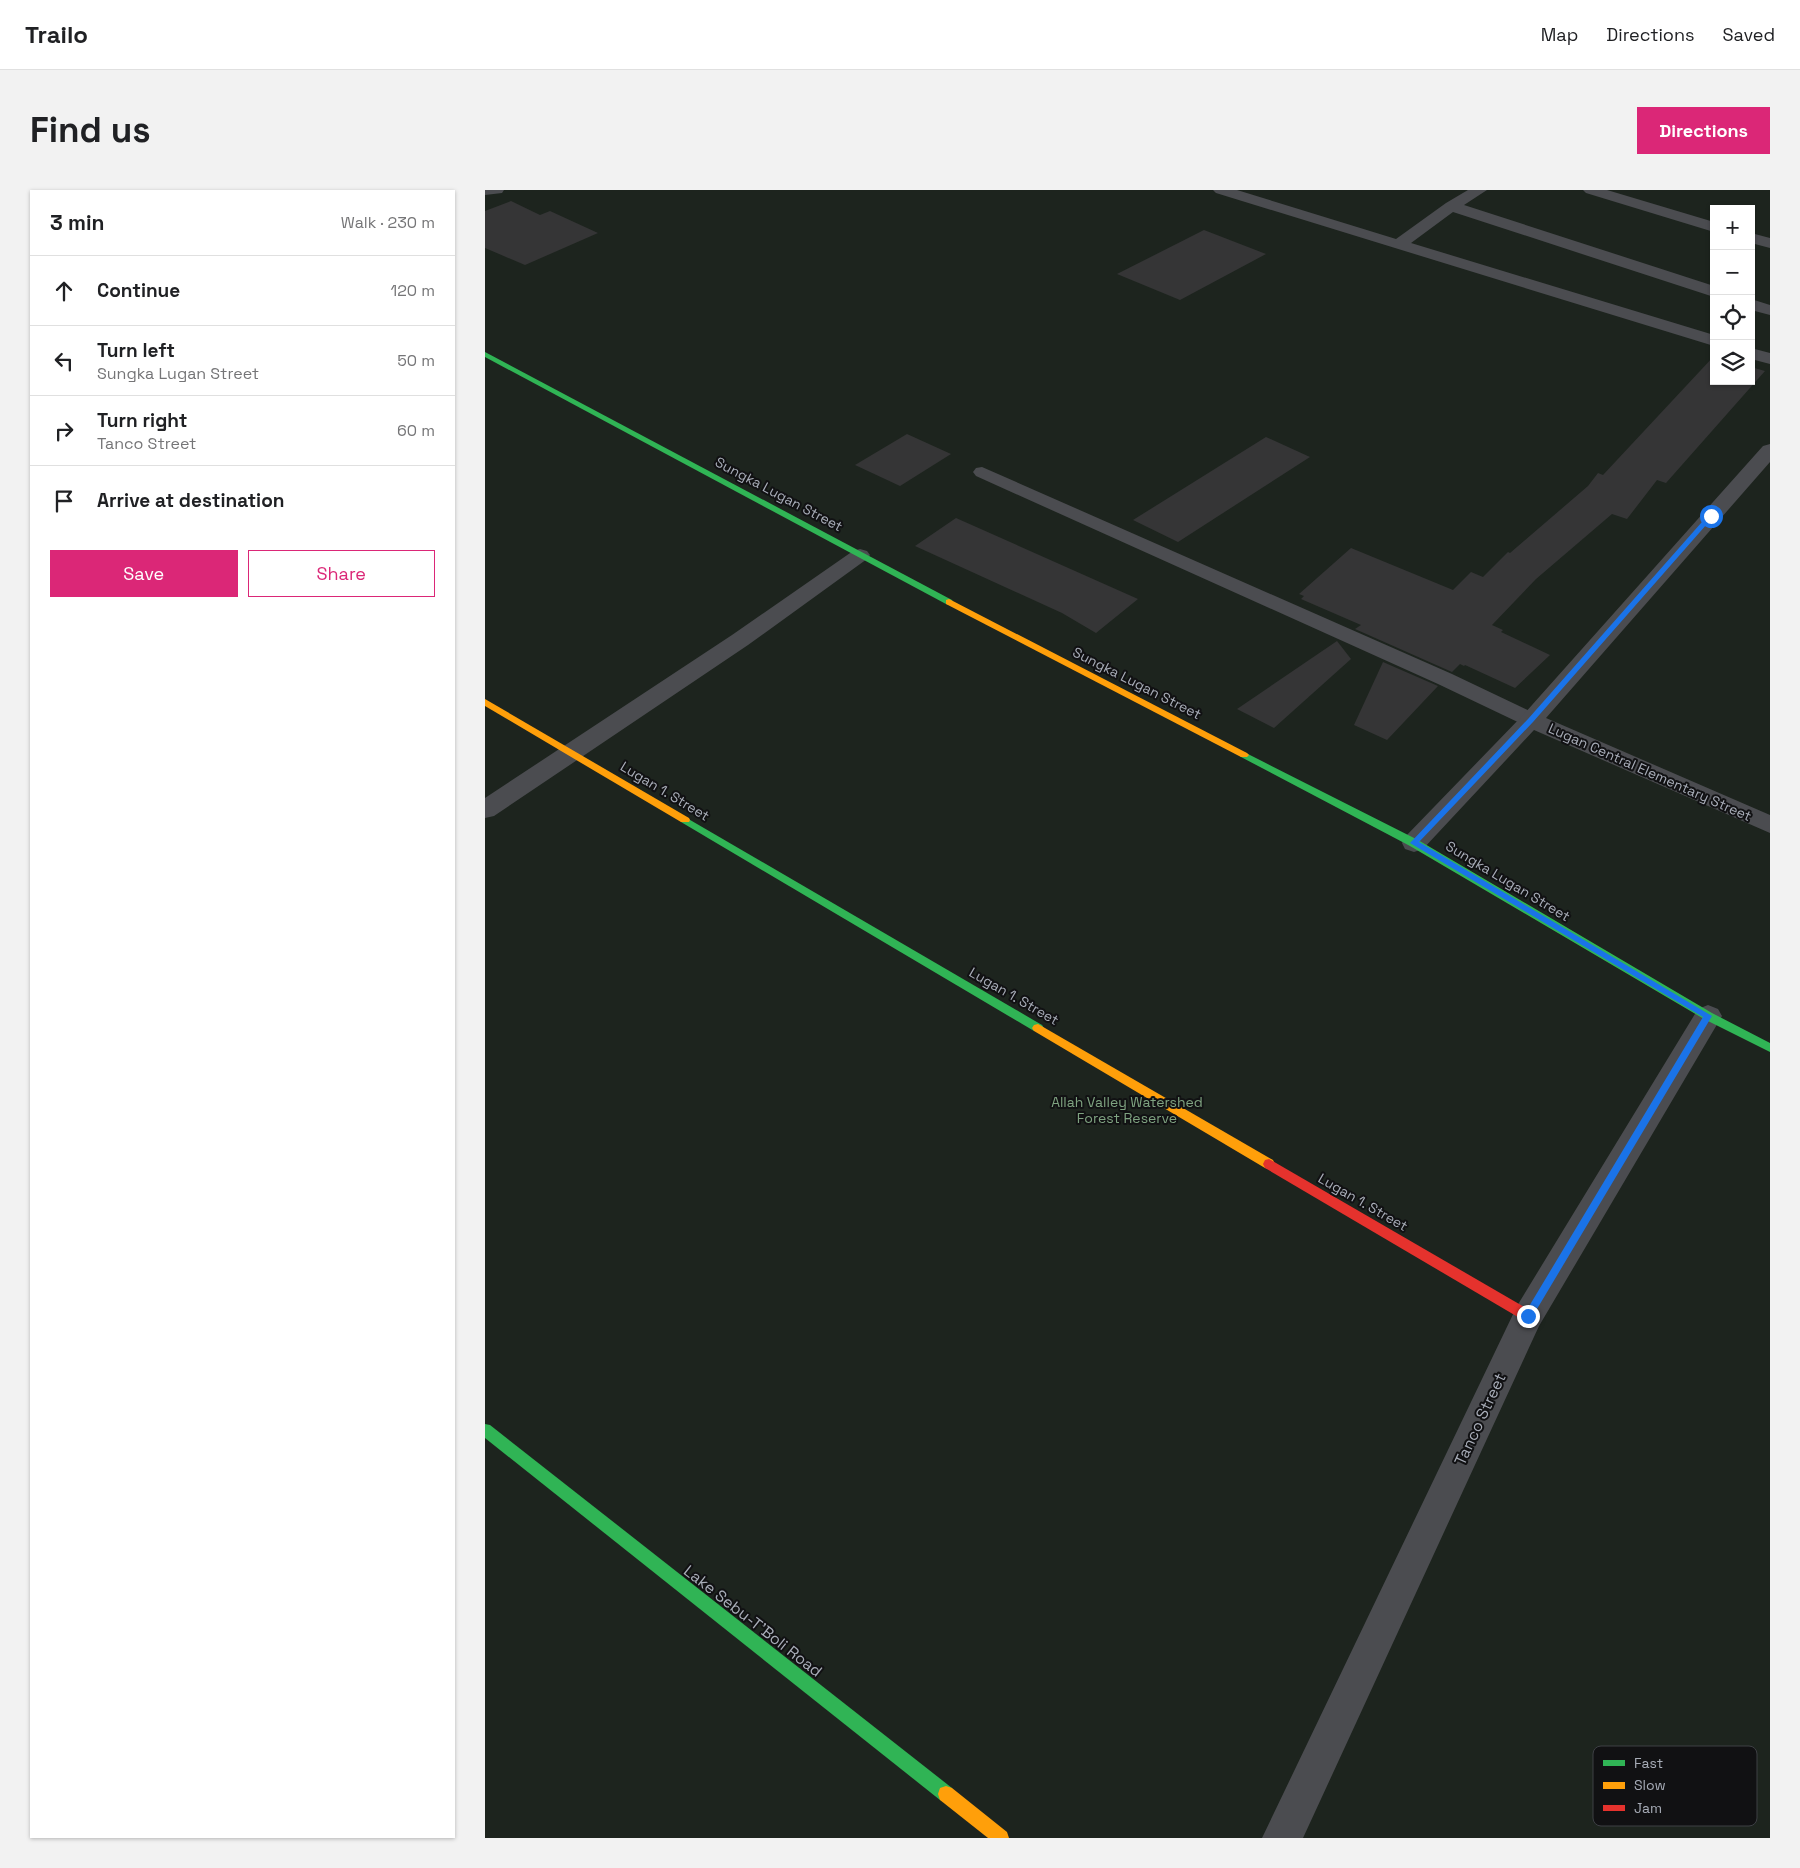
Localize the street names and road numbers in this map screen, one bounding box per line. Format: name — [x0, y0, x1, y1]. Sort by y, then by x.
street label: Sungka Lugan Street — [712, 453, 846, 535]
street label: Sungka Lugan Street — [1070, 643, 1204, 723]
street label: Lugan Central Elementary Street — [1546, 719, 1754, 825]
street label: Lugan 1. Street — [617, 757, 713, 825]
street label: Sungka Lugan Street — [1443, 837, 1573, 925]
street label: Lugan 1. Street — [966, 963, 1062, 1029]
street label: Lugan 1. Street — [1315, 1169, 1411, 1235]
street label: Tanco Street — [1449, 1369, 1511, 1469]
street label: Lake Sebu-T'Boli Road — [680, 1560, 826, 1682]

